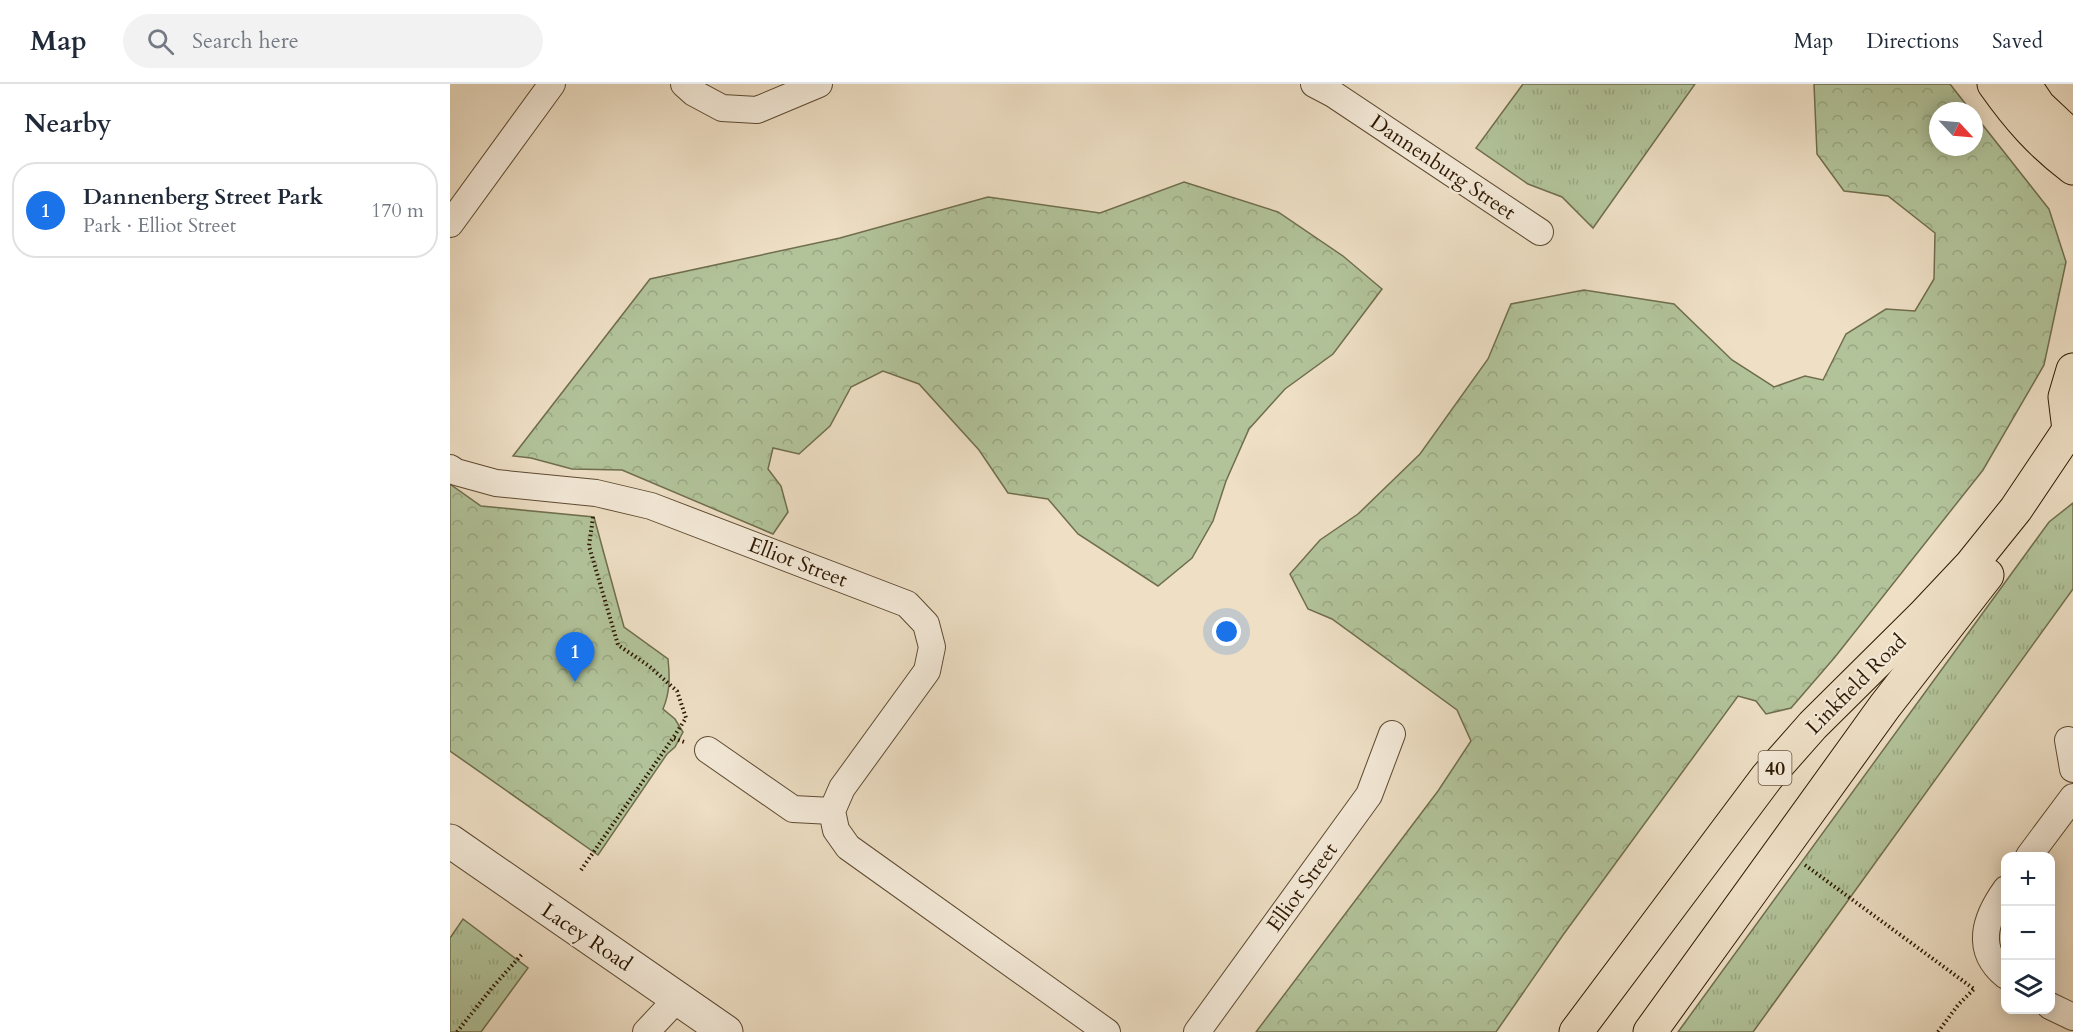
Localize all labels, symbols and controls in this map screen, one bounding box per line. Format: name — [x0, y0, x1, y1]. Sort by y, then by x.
search box — [123, 14, 543, 68]
text: Map — [30, 22, 87, 60]
icon: search — [144, 25, 177, 58]
text: Search here — [192, 26, 299, 56]
text: Map — [1793, 27, 1833, 56]
text: Directions — [1866, 27, 1959, 56]
text: Saved — [1992, 27, 2043, 56]
north arrow — [1929, 102, 1983, 156]
text: Nearby — [24, 106, 112, 141]
street label: Dannenburg Street — [1364, 108, 1522, 227]
text: Dannenberg Street Park — [83, 182, 323, 212]
text: 1 — [40, 197, 51, 224]
text: 170 m — [371, 197, 424, 224]
text: Park · Elliot Street — [83, 212, 236, 239]
street label: Elliot Street — [744, 530, 852, 595]
your location — [1212, 617, 1241, 646]
street label: Linkfield Road — [1800, 628, 1913, 741]
pin: 1 — [556, 632, 594, 682]
road number: 40 — [1758, 751, 1792, 785]
street label: Elliot Street — [1260, 837, 1345, 938]
map controls — [2001, 852, 2055, 1014]
button: + — [2001, 852, 2055, 906]
street label: Lacey Road — [536, 896, 638, 978]
button: − — [2001, 906, 2055, 960]
button: layers — [2001, 960, 2055, 1014]

